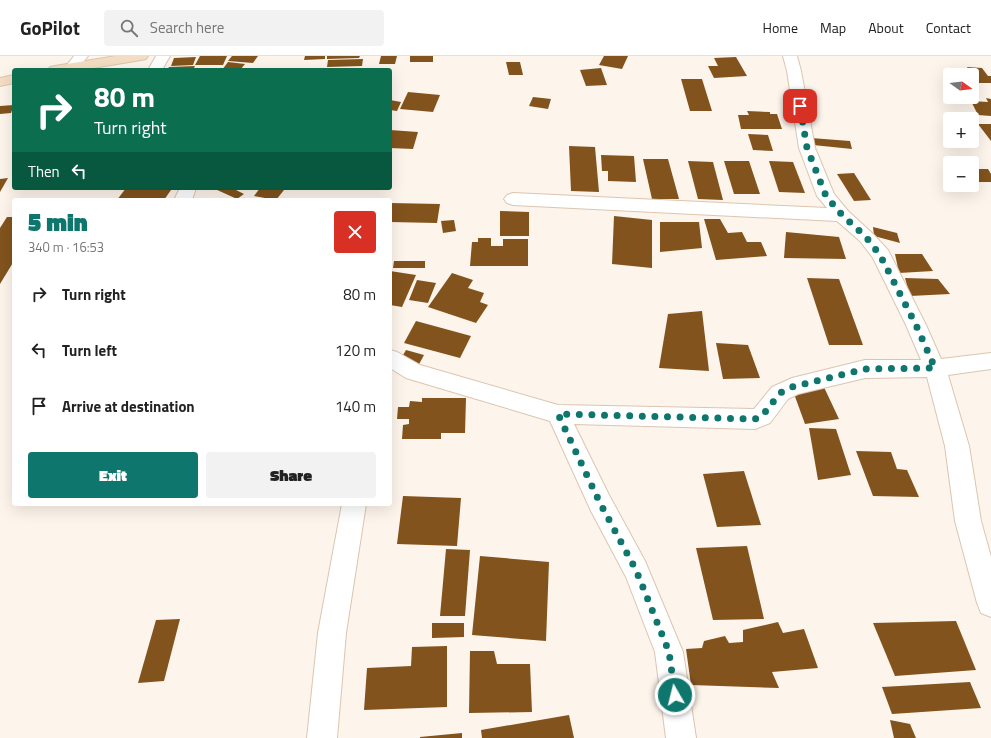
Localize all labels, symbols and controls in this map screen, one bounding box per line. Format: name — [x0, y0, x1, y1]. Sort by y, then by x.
search box — [104, 10, 384, 46]
text: GoPilot — [20, 13, 80, 42]
text: Search here — [150, 16, 224, 39]
icon: search — [118, 17, 140, 39]
text: Home — [763, 17, 798, 38]
text: Map — [820, 17, 846, 38]
text: About — [868, 17, 904, 38]
text: Contact — [926, 17, 971, 38]
north arrow — [943, 68, 979, 104]
map controls — [943, 68, 979, 192]
text: 80 m — [94, 75, 155, 118]
icon: right — [28, 84, 80, 136]
pin — [783, 89, 817, 123]
icon: arrive — [789, 95, 811, 117]
button: + — [943, 112, 979, 148]
text: Turn right — [94, 114, 167, 141]
button: − — [943, 156, 979, 192]
text: Then — [28, 160, 60, 183]
icon: left — [68, 160, 90, 182]
text: 5 min — [28, 204, 88, 240]
button: close — [334, 211, 376, 253]
text: 340 m · 16:53 — [28, 237, 104, 257]
icon: right — [28, 283, 50, 305]
text: Turn right — [62, 283, 126, 306]
text: 80 m — [343, 283, 376, 306]
icon: left — [28, 339, 50, 361]
text: Turn left — [62, 339, 117, 362]
text: 120 m — [335, 339, 376, 362]
icon: arrive — [28, 395, 50, 417]
text: Arrive at destination — [62, 395, 195, 418]
text: 140 m — [335, 395, 376, 418]
button: Exit — [28, 452, 198, 498]
button: Share — [206, 452, 376, 498]
position arrow — [654, 674, 696, 716]

